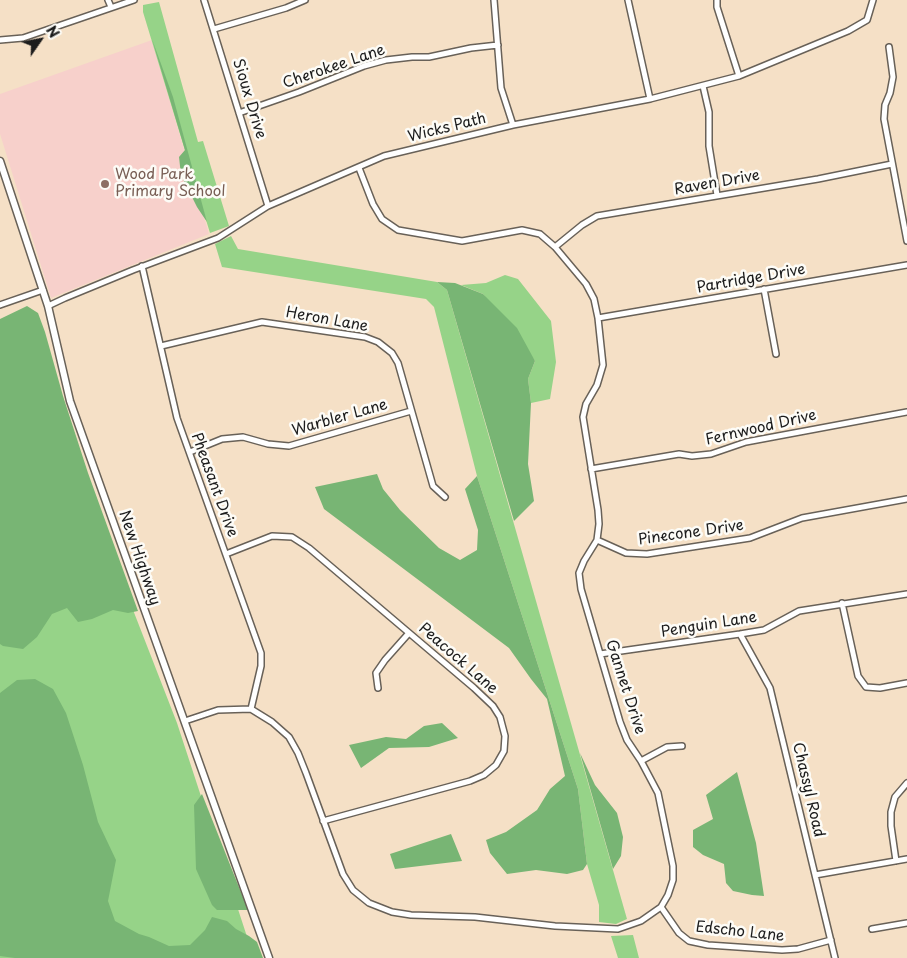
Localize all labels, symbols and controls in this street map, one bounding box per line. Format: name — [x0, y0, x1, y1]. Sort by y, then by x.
north arrow — [15, 15, 65, 65]
text: N — [41, 21, 65, 42]
street label: Cherokee Lane — [280, 41, 388, 93]
street label: Sioux Drive — [228, 57, 270, 141]
street label: Wicks Path — [406, 110, 488, 146]
place label: Wood Park Primary School — [115, 166, 226, 201]
street label: Raven Drive — [673, 167, 761, 199]
marker: Wood Park Primary School — [99, 178, 111, 190]
street label: Partridge Drive — [695, 261, 807, 297]
street label: Heron Lane — [284, 304, 370, 336]
street label: Warbler Lane — [290, 396, 390, 440]
street label: Fernwood Drive — [704, 406, 818, 450]
street label: Pheasant Drive — [187, 430, 241, 540]
street label: New Highway — [114, 508, 164, 608]
street label: Pinecone Drive — [637, 517, 745, 549]
street label: Penguin Lane — [660, 609, 758, 641]
street label: Peacock Lane — [415, 620, 501, 698]
street label: Gannet Drive — [601, 637, 649, 737]
street label: Chassyl Road — [788, 741, 828, 839]
street label: Edscho Lane — [695, 918, 785, 946]

